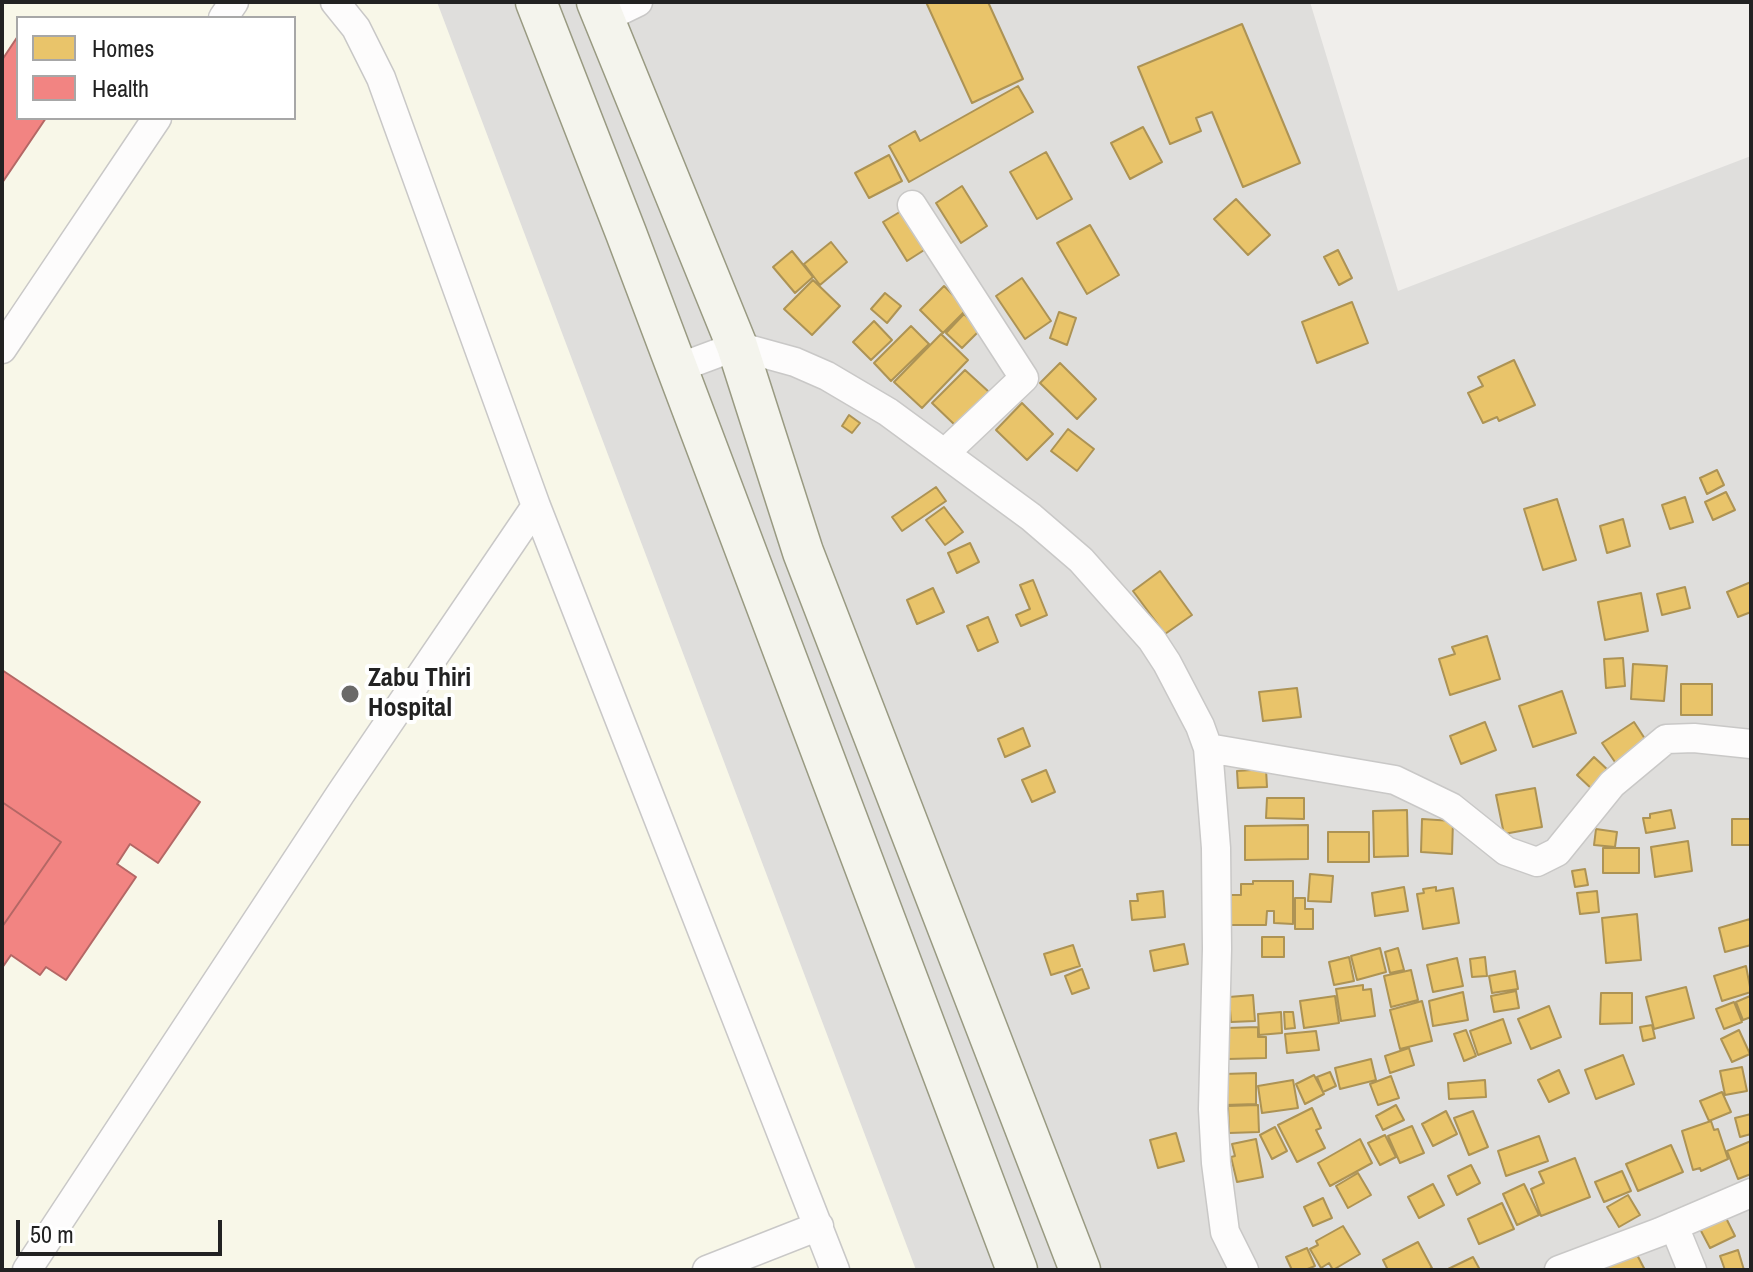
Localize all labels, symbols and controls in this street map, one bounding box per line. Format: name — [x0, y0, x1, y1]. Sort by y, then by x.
legend — [16, 16, 296, 120]
text: Homes — [92, 32, 154, 64]
text: Health — [92, 72, 149, 104]
place label: Zabu Thiri Hospital — [368, 663, 471, 724]
marker: Zabu Thiri Hospital — [339, 683, 361, 705]
scale bar — [20, 1204, 226, 1254]
text: 50 m — [30, 1218, 74, 1250]

